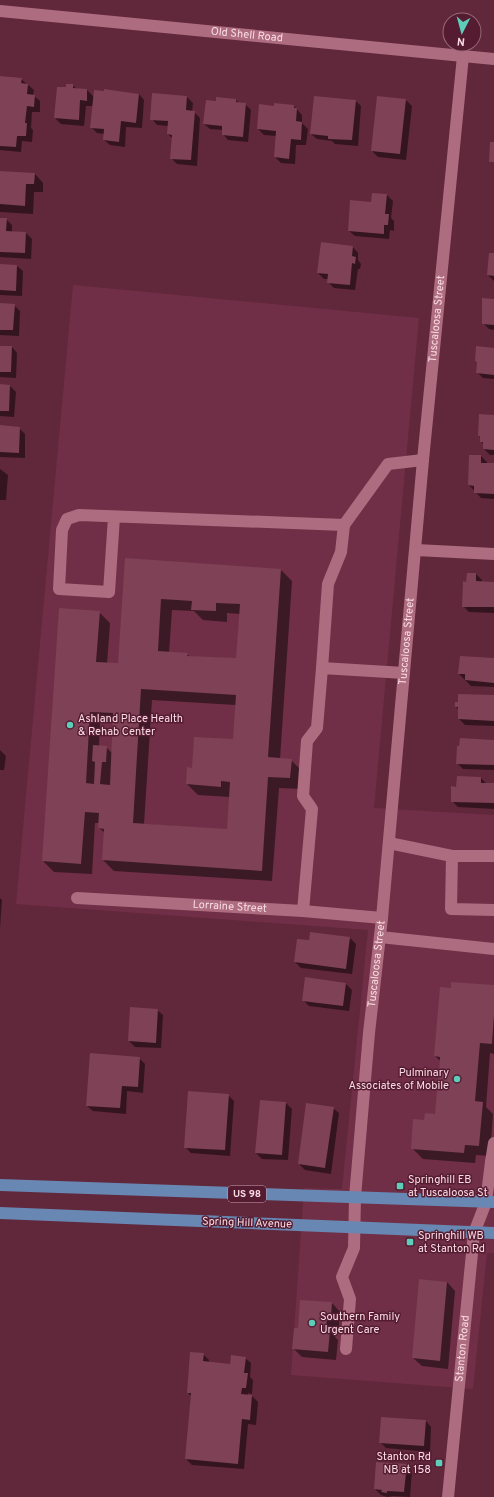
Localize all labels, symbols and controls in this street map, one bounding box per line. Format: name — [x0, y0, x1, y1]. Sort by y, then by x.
north arrow — [442, 12, 482, 52]
street label: Old Shell Road — [210, 25, 284, 45]
text: N — [456, 34, 466, 48]
street label: Tuscaloosa Street — [426, 275, 448, 363]
street label: Tuscaloosa Street — [396, 597, 418, 686]
place label: Ashland Place Health & Rehab Center — [78, 712, 183, 739]
marker: Ashland Place Health & Rehab Center — [65, 720, 75, 730]
street label: Lorraine Street — [192, 898, 267, 916]
street label: Tuscaloosa Street — [365, 920, 389, 1008]
place label: Pulminary Associates of Mobile — [348, 1066, 449, 1093]
marker: Pulminary Associates of Mobile — [452, 1074, 462, 1084]
place label: Springhill EB at Tuscaloosa St — [408, 1173, 488, 1200]
marker: Springhill EB at Tuscaloosa St — [395, 1181, 405, 1191]
road number: US 98 — [228, 1186, 266, 1202]
street label: Spring Hill Avenue — [202, 1214, 292, 1232]
place label: Springhill WB at Stanton Rd — [418, 1229, 485, 1256]
marker: Springhill WB at Stanton Rd — [405, 1237, 415, 1247]
place label: Southern Family Urgent Care — [320, 1310, 400, 1337]
street label: Stanton Road — [452, 1315, 473, 1383]
marker: Southern Family Urgent Care — [307, 1318, 317, 1328]
place label: Stanton Rd NB at 158 — [376, 1450, 431, 1477]
marker: Stanton Rd NB at 158 — [434, 1458, 444, 1468]

